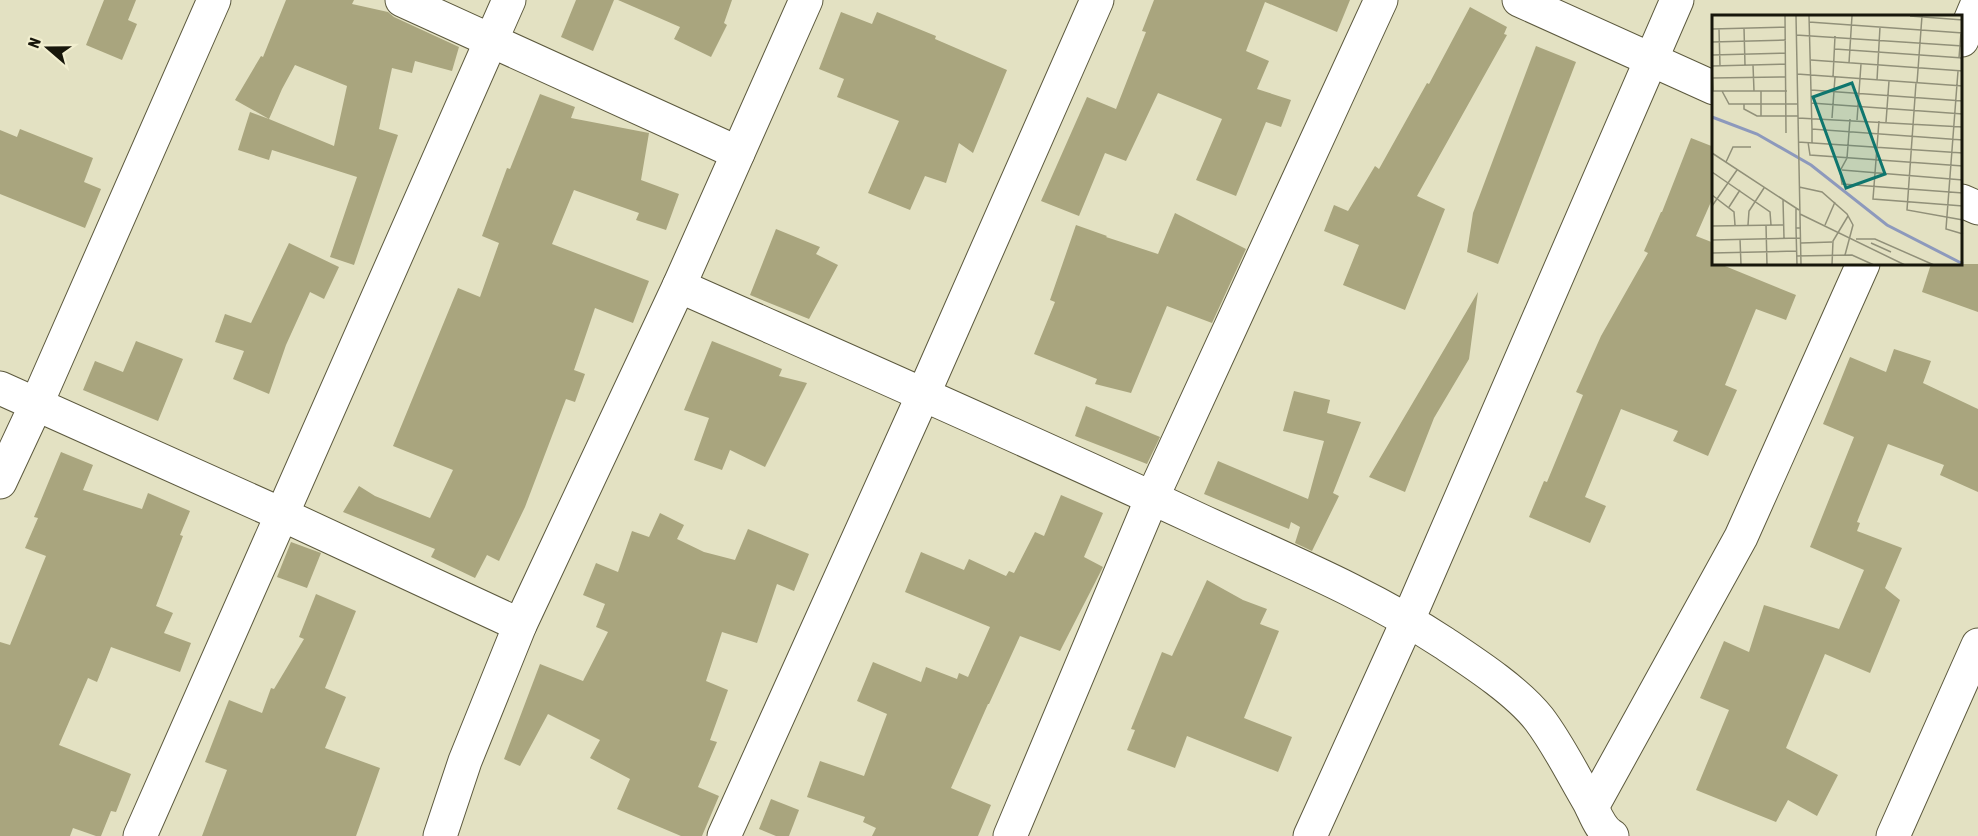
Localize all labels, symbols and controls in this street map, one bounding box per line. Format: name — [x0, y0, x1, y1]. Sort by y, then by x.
inset map — [1712, 15, 1963, 266]
north arrow — [18, 18, 78, 78]
text: N — [24, 35, 44, 50]

